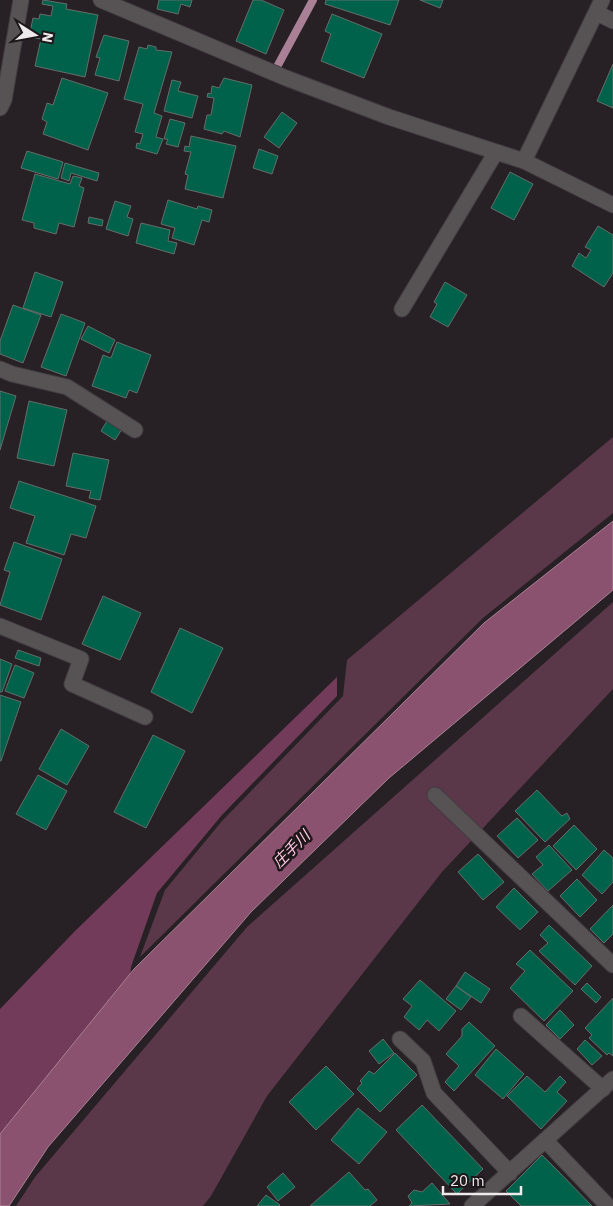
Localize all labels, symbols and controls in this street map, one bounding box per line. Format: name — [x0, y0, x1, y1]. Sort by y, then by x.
north arrow — [10, 10, 60, 60]
text: N — [38, 31, 58, 44]
water label: 庄手川 — [268, 825, 315, 872]
scale bar — [443, 1164, 520, 1196]
text: 20 m — [450, 1171, 485, 1190]

